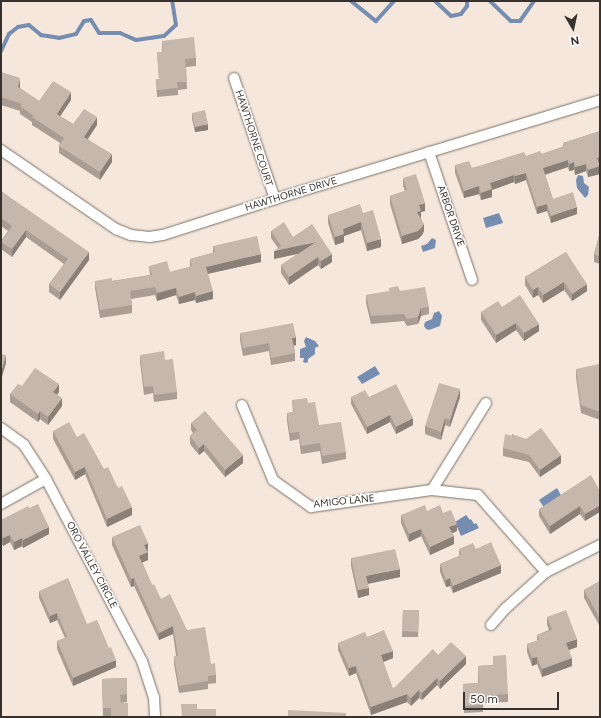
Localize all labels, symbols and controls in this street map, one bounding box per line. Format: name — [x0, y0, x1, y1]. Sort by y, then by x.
north arrow — [553, 8, 593, 48]
text: N — [570, 33, 580, 47]
street label: HAWTHORNE COURT — [233, 88, 275, 188]
street label: HAWTHORNE DRIVE — [244, 174, 338, 214]
street label: ARBOR DRIVE — [435, 184, 467, 248]
street label: AMIGO LANE — [313, 492, 375, 510]
street label: ORO VALLEY CIRCLE — [64, 519, 120, 611]
scale bar — [465, 684, 561, 710]
text: 50 m — [470, 692, 498, 706]

